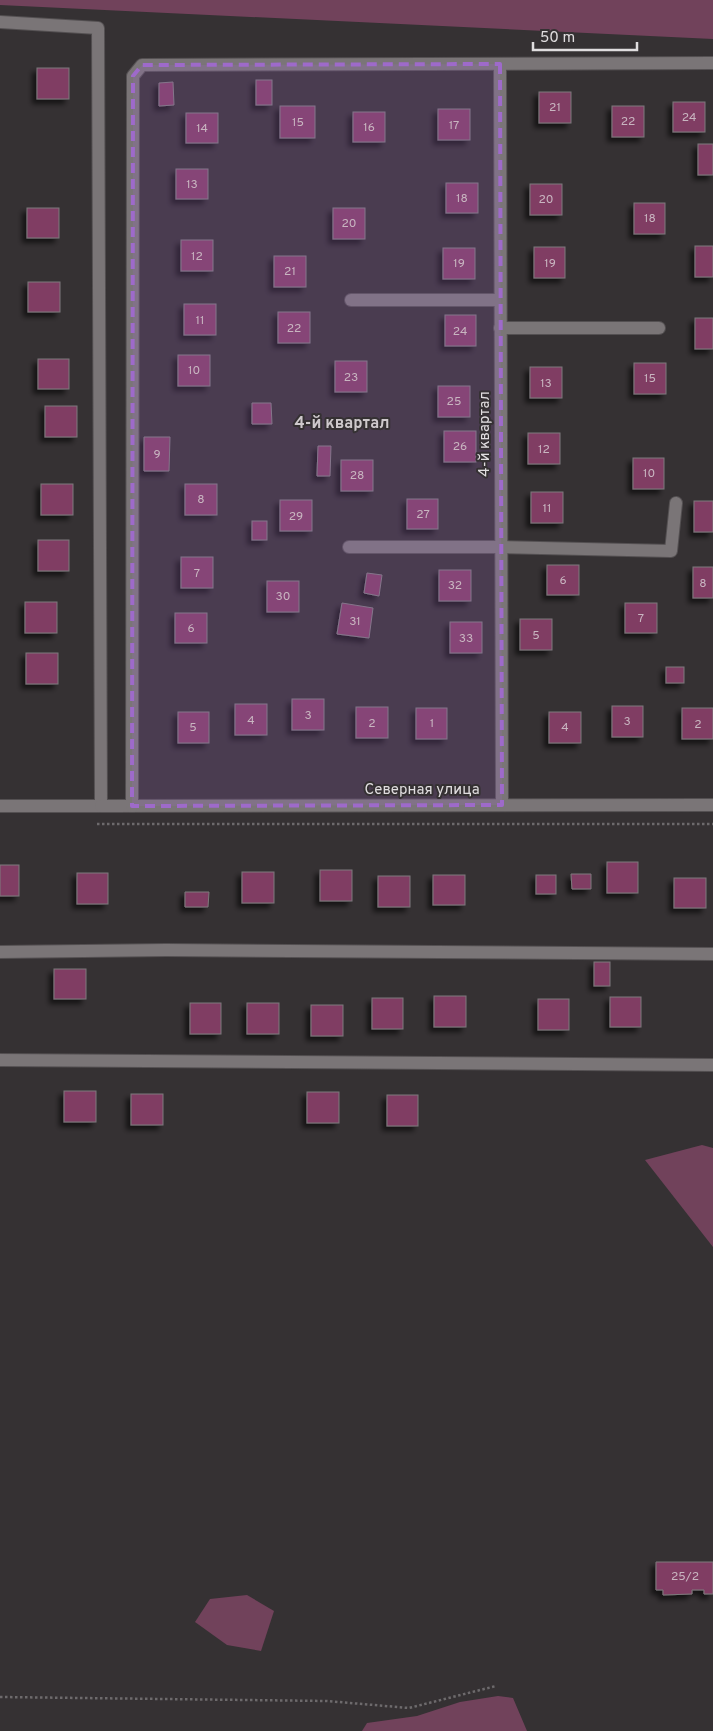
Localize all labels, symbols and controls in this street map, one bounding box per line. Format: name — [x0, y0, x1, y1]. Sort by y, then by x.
scale bar — [533, 20, 637, 52]
text: 50 m — [540, 29, 575, 48]
house number: 21 — [549, 100, 561, 116]
house number: 24 — [682, 110, 696, 126]
house number: 22 — [621, 114, 635, 130]
house number: 15 — [292, 115, 304, 131]
house number: 17 — [449, 118, 459, 134]
house number: 16 — [363, 120, 375, 136]
house number: 14 — [196, 121, 208, 137]
house number: 13 — [186, 177, 198, 193]
house number: 18 — [456, 191, 468, 207]
house number: 20 — [538, 192, 554, 208]
house number: 18 — [644, 211, 656, 227]
house number: 20 — [341, 216, 357, 232]
house number: 12 — [191, 249, 203, 265]
house number: 19 — [453, 256, 465, 272]
house number: 19 — [544, 256, 556, 272]
house number: 21 — [284, 264, 296, 280]
house number: 11 — [196, 313, 204, 329]
house number: 22 — [287, 321, 301, 337]
house number: 24 — [453, 324, 467, 340]
house number: 10 — [188, 363, 200, 379]
house number: 23 — [344, 370, 358, 386]
house number: 15 — [644, 371, 656, 387]
house number: 13 — [540, 376, 552, 392]
street label: 4-й квартал — [476, 391, 495, 477]
house number: 25 — [447, 394, 461, 410]
district label: 4-й квартал — [295, 414, 389, 434]
house number: 26 — [453, 439, 467, 455]
house number: 12 — [538, 442, 550, 458]
house number: 9 — [153, 447, 161, 463]
house number: 10 — [643, 466, 655, 482]
house number: 28 — [350, 468, 364, 484]
house number: 8 — [197, 492, 205, 508]
house number: 11 — [543, 501, 551, 517]
house number: 27 — [416, 507, 430, 523]
house number: 29 — [289, 509, 303, 525]
house number: 7 — [194, 566, 200, 582]
house number: 6 — [559, 573, 567, 589]
house number: 8 — [699, 576, 707, 592]
house number: 32 — [448, 578, 462, 594]
house number: 30 — [276, 589, 290, 605]
house number: 7 — [638, 611, 644, 627]
house number: 31 — [349, 614, 361, 630]
house number: 6 — [187, 621, 195, 637]
house number: 5 — [532, 628, 540, 644]
house number: 33 — [459, 631, 473, 647]
house number: 3 — [304, 708, 312, 724]
house number: 4 — [247, 713, 255, 729]
house number: 3 — [623, 714, 631, 730]
house number: 2 — [368, 716, 376, 732]
house number: 1 — [430, 716, 434, 732]
house number: 2 — [694, 717, 702, 733]
house number: 5 — [189, 720, 197, 736]
house number: 4 — [561, 720, 569, 736]
street label: Северная улица — [364, 781, 480, 800]
house number: 25/2 — [671, 1569, 699, 1585]

